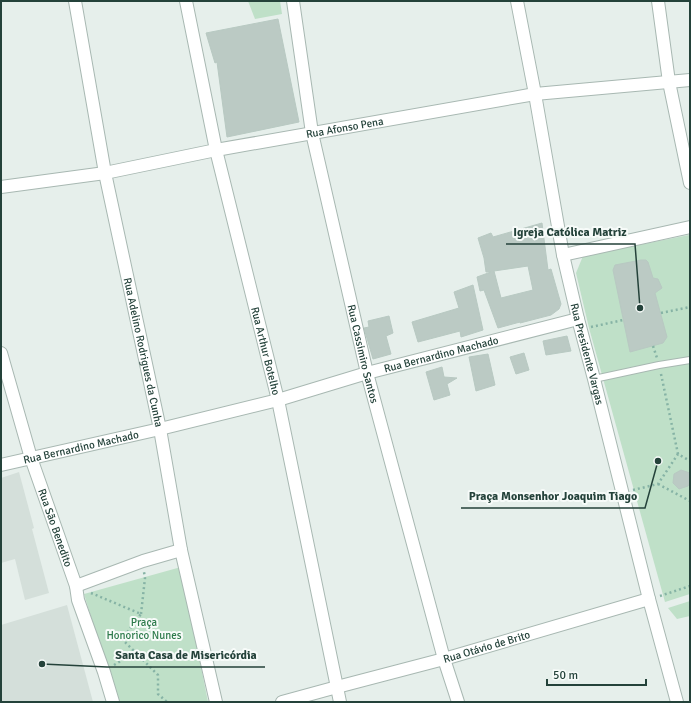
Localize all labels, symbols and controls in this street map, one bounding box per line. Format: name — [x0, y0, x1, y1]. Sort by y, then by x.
street label: Rua Afonso Pena — [305, 114, 385, 141]
callout: Igreja Católica Matriz — [506, 220, 635, 244]
text: Igreja Católica Matriz — [513, 225, 627, 240]
street label: Rua Adelino Rodrigues da Cunha — [121, 276, 166, 429]
street label: Rua Presidente Vargas — [568, 302, 607, 406]
street label: Rua Cassimiro Santos — [345, 303, 381, 405]
street label: Rua Arthur Botelho — [249, 306, 283, 397]
street label: Rua Bernardino Machado — [382, 333, 500, 375]
street label: Rua Bernardino Machado — [22, 427, 140, 466]
callout: Praça Monsenhor Joaquim Tiago — [461, 484, 645, 508]
street label: Rua São Benedito — [36, 487, 75, 569]
text: Praça Monsenhor Joaquim Tiago — [469, 489, 637, 504]
park label: Praça Honorico Nunes — [106, 616, 182, 642]
street label: Rua Otávio de Brito — [442, 628, 532, 665]
callout: Santa Casa de Misericórdia — [107, 643, 265, 667]
text: Santa Casa de Misericórdia — [115, 648, 257, 663]
scale bar — [547, 661, 646, 687]
text: 50 m — [553, 668, 578, 683]

